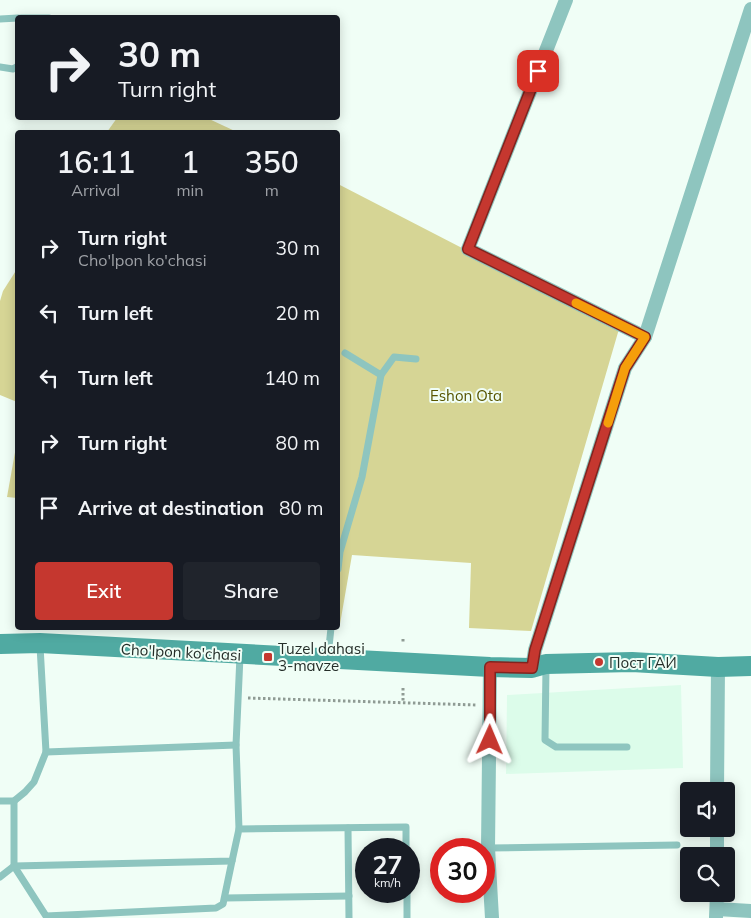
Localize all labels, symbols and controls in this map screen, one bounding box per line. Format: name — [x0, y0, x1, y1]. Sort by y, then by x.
text: 30 m — [118, 32, 201, 76]
icon: right — [35, 35, 100, 100]
pin — [517, 50, 559, 92]
icon: arrive — [524, 57, 552, 85]
text: Turn right — [118, 75, 216, 103]
text: 16:11 — [56, 143, 135, 181]
text: 1 — [181, 143, 199, 181]
text: 350 — [245, 143, 299, 181]
text: Arrival — [71, 180, 120, 200]
text: min — [176, 180, 204, 200]
text: m — [265, 180, 279, 200]
text: Turn right — [78, 226, 167, 250]
icon: right — [35, 234, 63, 262]
text: 30 m — [276, 236, 320, 260]
text: Cho'lpon ko'chasi — [78, 250, 206, 270]
icon: left — [35, 299, 63, 327]
text: Turn left — [78, 301, 153, 325]
text: 20 m — [276, 301, 320, 325]
icon: left — [35, 364, 63, 392]
text: Turn left — [78, 366, 153, 390]
text: 140 m — [264, 366, 320, 390]
park label: Eshon Ota — [430, 386, 502, 405]
icon: right — [35, 429, 63, 457]
text: Turn right — [78, 431, 167, 455]
text: 80 m — [276, 431, 320, 455]
icon: arrive — [35, 494, 63, 522]
text: Arrive at destination — [78, 496, 264, 520]
text: 80 m — [279, 496, 323, 520]
button: Exit — [35, 562, 173, 620]
button: Share — [183, 562, 320, 620]
street label: Cho'lpon ko'chasi — [120, 639, 242, 665]
place label: Tuzel dahasi 3-mavze — [278, 639, 365, 675]
marker: Tuzel dahasi 3-mavze — [262, 651, 274, 663]
place label: Пост ГАИ — [609, 653, 677, 672]
marker: Пост ГАИ — [593, 656, 605, 668]
position arrow — [463, 713, 515, 765]
map controls — [680, 782, 735, 902]
button: sound — [680, 782, 735, 837]
speed limit sign: 30 — [430, 838, 495, 903]
button: search — [680, 847, 735, 902]
text: 27 — [372, 849, 403, 880]
text: km/h — [374, 875, 401, 890]

